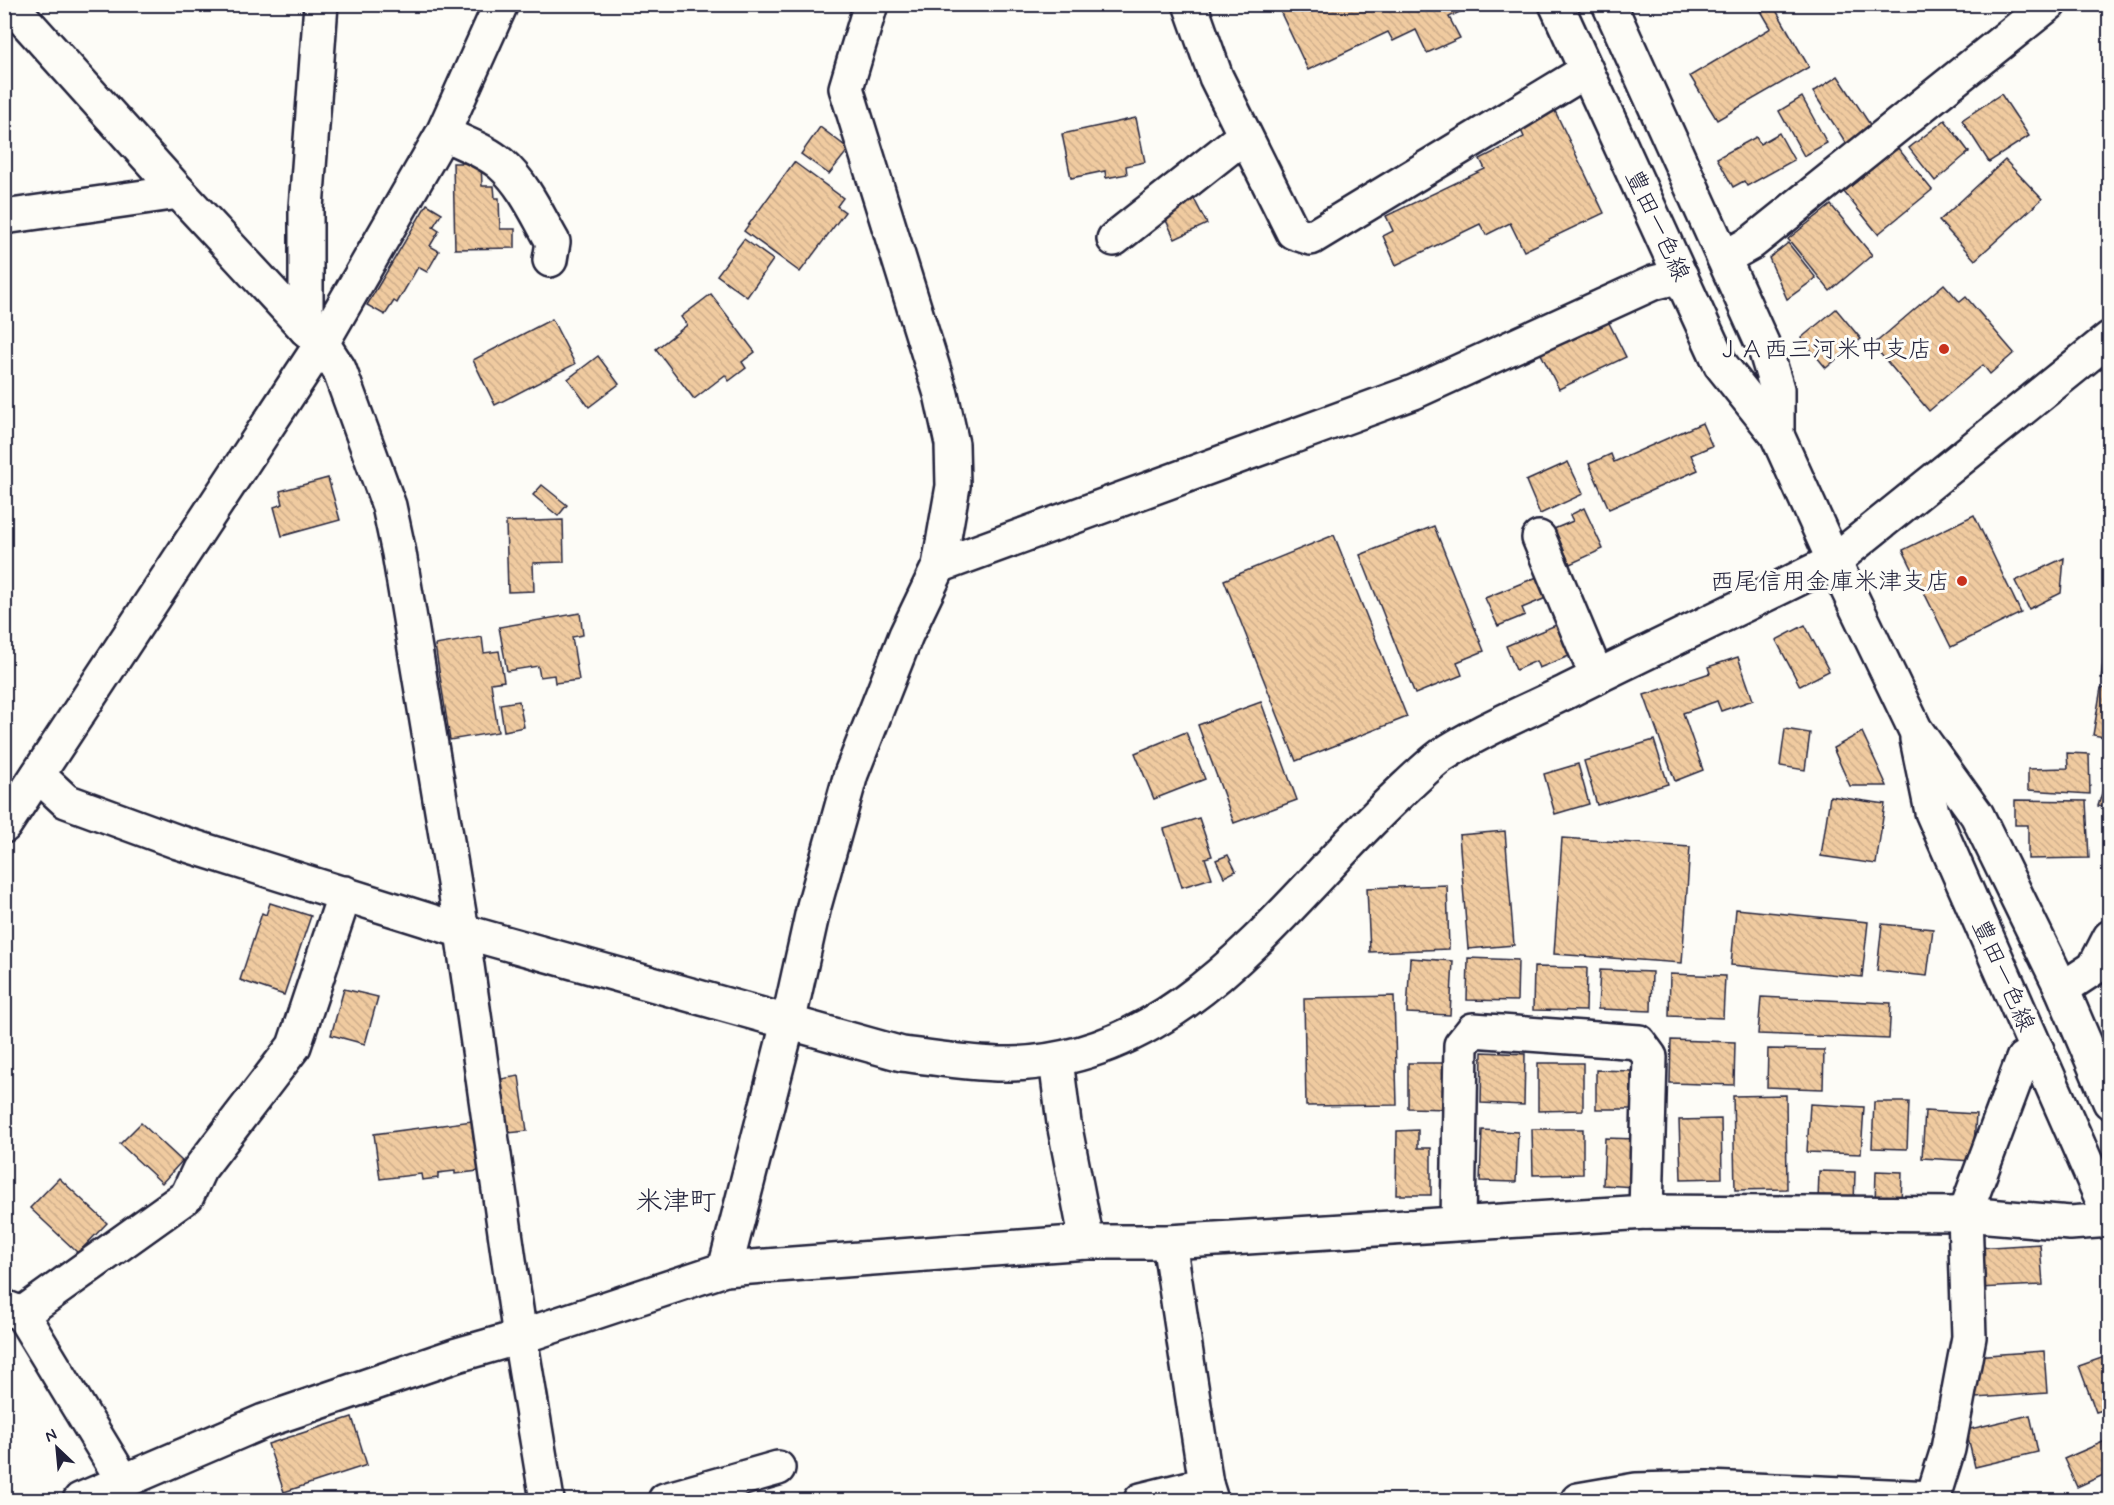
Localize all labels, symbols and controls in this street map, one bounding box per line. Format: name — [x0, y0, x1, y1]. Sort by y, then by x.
street label: 豊田一色線 — [1617, 165, 1696, 287]
place label: ＪＡ西三河米中支店 — [1716, 335, 1932, 366]
marker: ＪＡ西三河米中支店 — [1937, 342, 1951, 356]
place label: 西尾信用金庫米津支店 — [1710, 567, 1950, 598]
marker: 西尾信用金庫米津支店 — [1955, 574, 1969, 588]
street label: 豊田一色線 — [1964, 914, 2041, 1037]
district label: 米津町 — [636, 1185, 717, 1220]
north arrow — [27, 1418, 87, 1478]
text: N — [42, 1424, 60, 1448]

